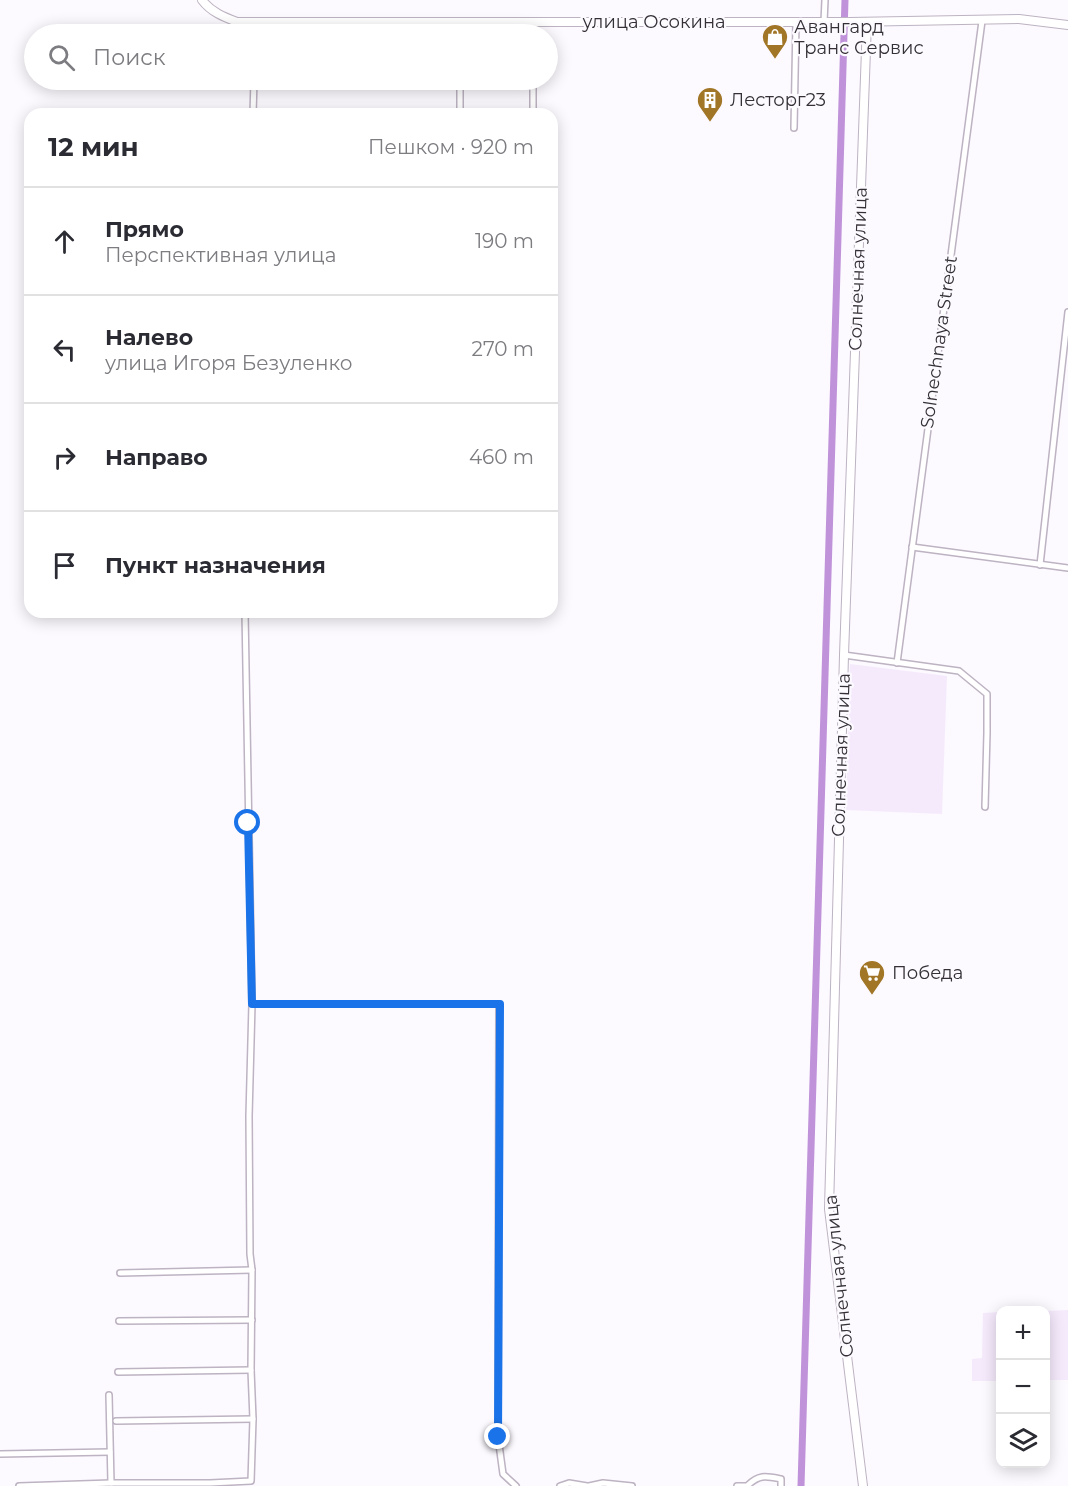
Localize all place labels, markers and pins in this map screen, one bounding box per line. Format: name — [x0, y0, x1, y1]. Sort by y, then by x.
place label: Авангард Транс Сервис — [794, 16, 924, 59]
shop icon: Авангард Транс Сервис — [760, 22, 790, 60]
building icon: Лесторг23 — [695, 85, 725, 123]
place label: Лесторг23 — [730, 89, 826, 111]
supermarket icon: Победа — [857, 958, 887, 996]
place label: Победа — [892, 962, 963, 984]

